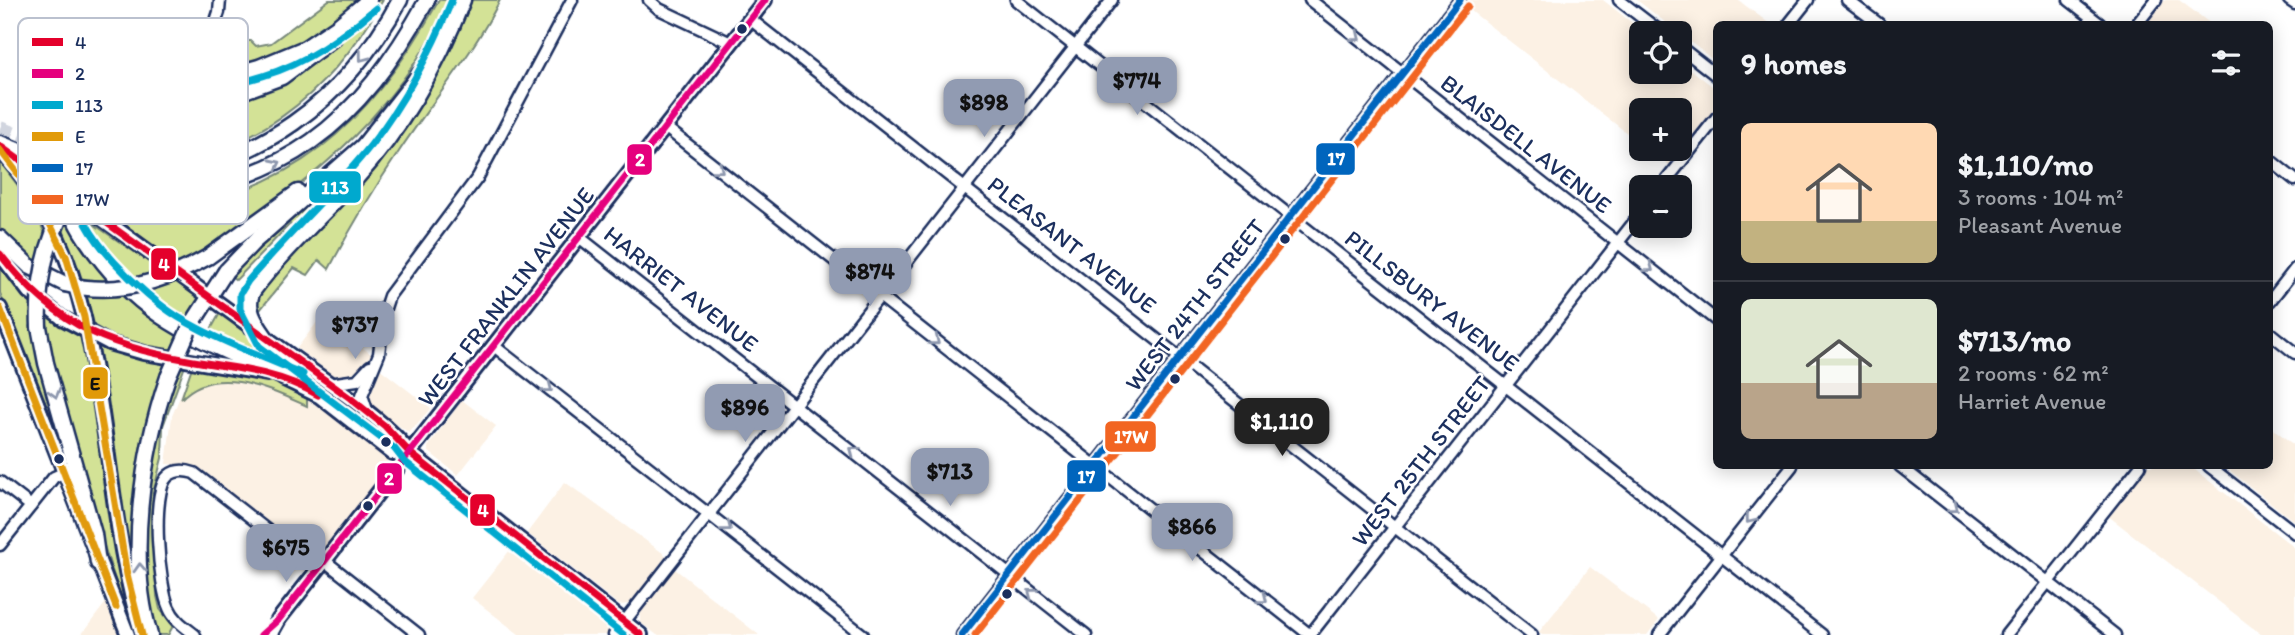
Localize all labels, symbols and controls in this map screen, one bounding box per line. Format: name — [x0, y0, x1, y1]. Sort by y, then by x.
legend — [18, 18, 248, 224]
map controls — [1629, 21, 1692, 238]
button: locate — [1629, 21, 1692, 84]
unlabelled marker — [735, 22, 749, 36]
one-way arrow — [1348, 29, 1361, 41]
text: 4 — [75, 31, 86, 54]
icon: filters — [2207, 44, 2245, 82]
text: 9 homes — [1741, 45, 1847, 82]
one-way arrow — [358, 49, 371, 62]
pin: $774 — [1096, 58, 1178, 117]
text: 2 — [75, 62, 85, 85]
text: $774 — [1113, 66, 1161, 94]
street label: BLAISDELL AVENUE — [1435, 68, 1618, 219]
pin: $898 — [943, 80, 1025, 139]
text: $898 — [960, 88, 1008, 116]
text: 113 — [75, 94, 103, 117]
button: + — [1629, 98, 1692, 161]
text: E — [75, 125, 86, 148]
line badge: 17 — [1315, 142, 1356, 176]
line badge: 2 — [626, 143, 653, 176]
text: $1,110/mo — [1958, 146, 2094, 183]
text: 17 — [1327, 147, 1346, 170]
text: 2 — [635, 148, 645, 171]
icon: home — [1797, 151, 1881, 235]
text: 17 — [75, 157, 93, 180]
one-way arrow — [269, 158, 281, 172]
one-way arrow — [711, 161, 723, 174]
line badge: 113 — [308, 170, 362, 204]
street label: PLEASANT AVENUE — [982, 170, 1163, 320]
button: − — [1629, 175, 1692, 238]
text: 113 — [321, 176, 349, 199]
street label: WEST FRANKLIN AVENUE — [411, 181, 600, 412]
text: 3 rooms · 104 m² — [1958, 183, 2123, 211]
text: 17W — [75, 188, 110, 211]
text: Pleasant Avenue — [1958, 211, 2122, 239]
street label: WEST 24TH STREET — [1118, 212, 1271, 397]
street label: HARRIET AVENUE — [598, 219, 764, 358]
street label: PILLSBURY AVENUE — [1339, 223, 1525, 378]
unlabelled marker — [1278, 232, 1292, 246]
line badge: 4 — [150, 247, 177, 281]
pin: $874 — [829, 248, 911, 308]
text: 4 — [158, 253, 170, 276]
text: $874 — [845, 257, 895, 285]
one-way arrow — [1641, 259, 1653, 272]
pin: $737 — [314, 302, 396, 361]
text: $737 — [331, 310, 379, 338]
text: $713/mo — [1958, 322, 2071, 359]
icon: home — [1797, 327, 1881, 411]
one-way arrow — [927, 333, 940, 345]
text: 2 rooms · 62 m² — [1958, 359, 2109, 387]
line badge: E — [82, 366, 109, 400]
street label: WEST 25TH STREET — [1345, 369, 1497, 552]
text: E — [90, 372, 101, 395]
unlabelled marker — [1168, 372, 1182, 386]
one-way arrow — [540, 379, 552, 392]
pin: $896 — [704, 384, 786, 444]
one-way arrow — [46, 387, 61, 399]
text: Harriet Avenue — [1958, 387, 2106, 415]
text: $896 — [721, 393, 769, 421]
pin: $1,110 — [1225, 398, 1339, 458]
text: $1,110 — [1250, 407, 1314, 435]
line badge: 17W — [1104, 420, 1157, 453]
text: 17W — [1114, 425, 1149, 448]
unlabelled marker — [379, 435, 393, 449]
one-way arrow — [850, 447, 862, 460]
pin: $713 — [909, 448, 991, 508]
unlabelled marker — [52, 452, 66, 466]
text: $713 — [927, 457, 973, 485]
line badge: 17 — [1066, 459, 1107, 493]
line badge: 2 — [376, 462, 403, 495]
text: 17 — [1077, 465, 1096, 488]
text: 2 — [384, 467, 394, 490]
line badge: 4 — [469, 493, 496, 527]
unlabelled marker — [361, 499, 375, 513]
text: 4 — [477, 499, 489, 522]
one-way arrow — [1946, 499, 1959, 512]
pin: $866 — [1151, 504, 1233, 563]
text: $866 — [1168, 512, 1216, 540]
one-way arrow — [1745, 512, 1758, 524]
one-way arrow — [720, 519, 732, 532]
pin: $675 — [245, 524, 327, 584]
text: $675 — [262, 533, 310, 561]
one-way arrow — [133, 562, 148, 573]
unlabelled marker — [1000, 587, 1014, 601]
one-way arrow — [1028, 588, 1040, 601]
one-way arrow — [1256, 590, 1268, 603]

